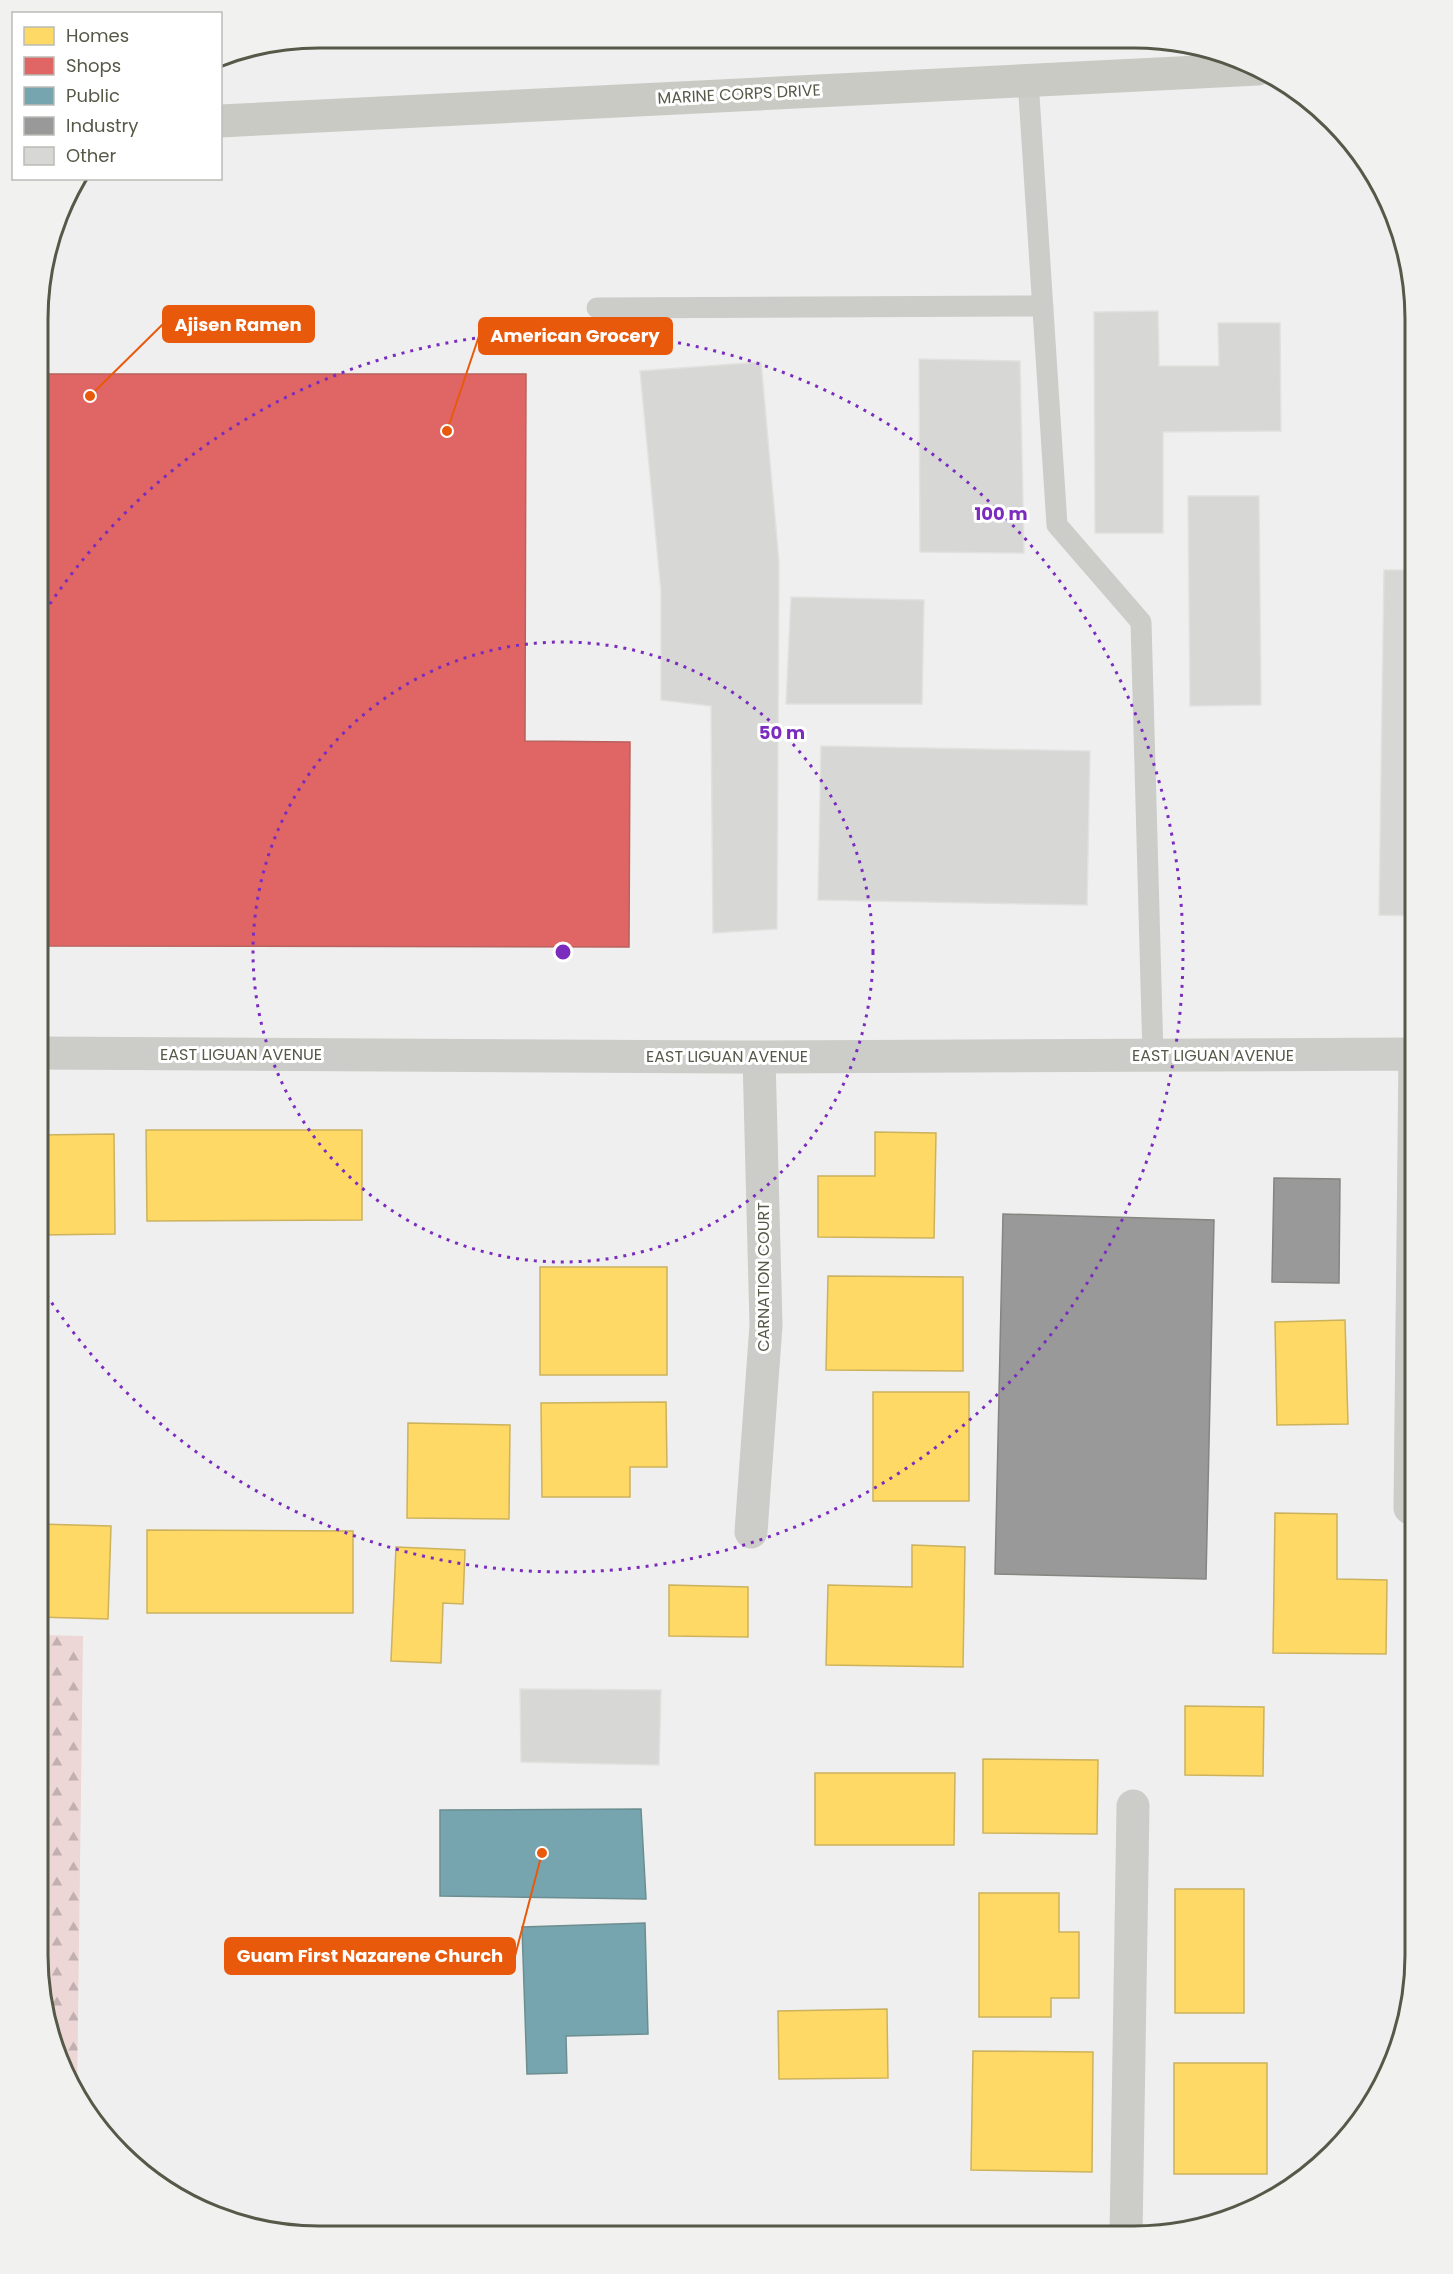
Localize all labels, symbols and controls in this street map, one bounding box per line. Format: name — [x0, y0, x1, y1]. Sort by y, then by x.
legend — [12, 12, 222, 180]
text: Homes — [66, 23, 129, 48]
text: Shops — [66, 53, 121, 78]
street label: MARINE CORPS DRIVE — [657, 78, 821, 110]
text: Public — [66, 83, 120, 108]
text: Industry — [66, 113, 138, 138]
text: Other — [66, 143, 116, 168]
callout: Ajisen Ramen — [163, 306, 314, 342]
text: Ajisen Ramen — [174, 312, 302, 337]
callout: American Grocery — [479, 318, 672, 354]
text: American Grocery — [490, 323, 660, 348]
text: 100 m — [974, 501, 1028, 526]
text: 50 m — [759, 720, 805, 745]
centre of rings — [553, 942, 573, 962]
street label: EAST LIGUAN AVENUE — [160, 1043, 322, 1066]
street label: EAST LIGUAN AVENUE — [1132, 1044, 1294, 1067]
street label: EAST LIGUAN AVENUE — [646, 1045, 808, 1068]
street label: CARNATION COURT — [752, 1202, 775, 1352]
callout: Guam First Nazarene Church — [225, 1938, 515, 1974]
text: Guam First Nazarene Church — [237, 1943, 503, 1968]

